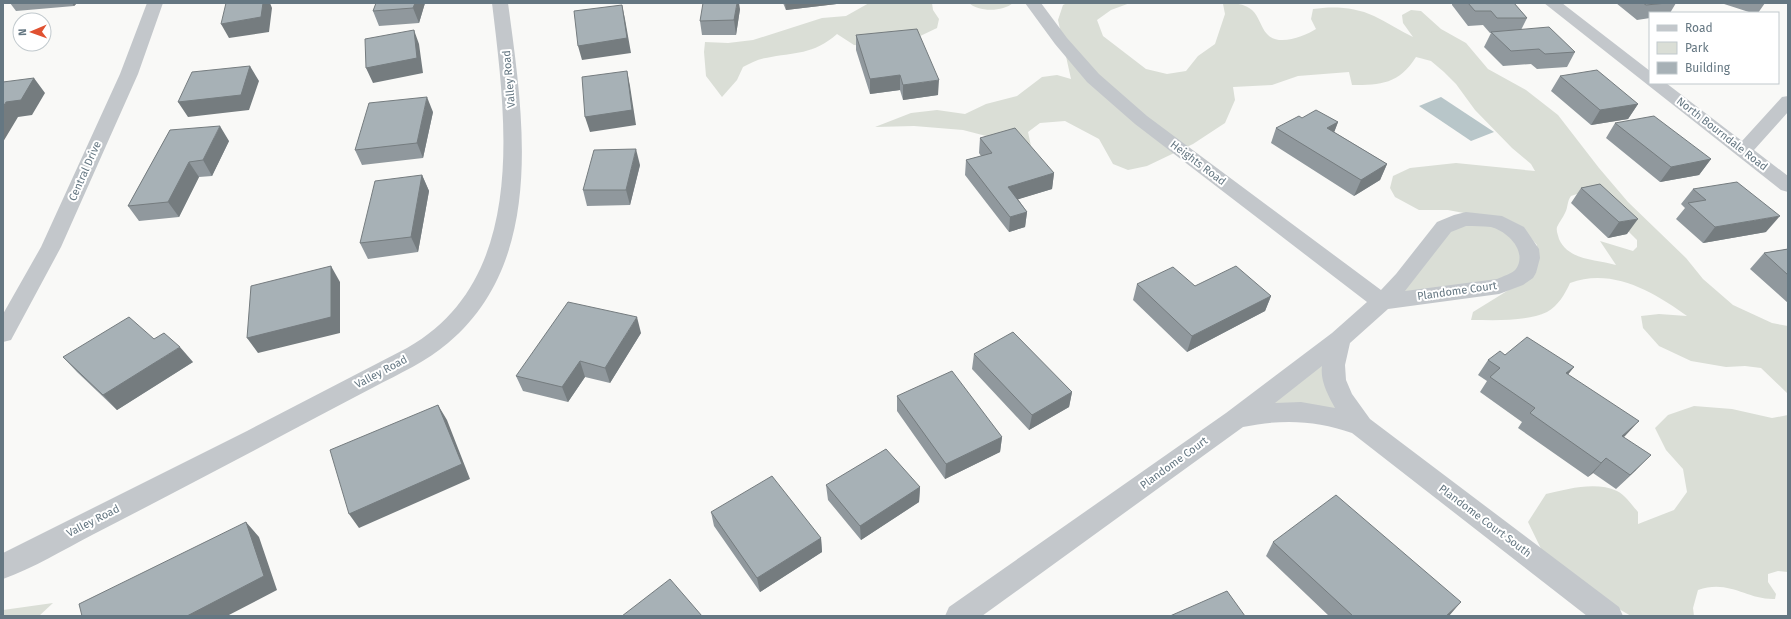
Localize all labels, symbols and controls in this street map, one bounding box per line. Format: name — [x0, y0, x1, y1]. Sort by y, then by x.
north arrow — [12, 12, 52, 52]
legend — [1649, 12, 1779, 84]
text: Road — [1685, 21, 1713, 35]
text: N — [16, 28, 29, 36]
text: Park — [1685, 41, 1709, 55]
street label: Valley Road — [500, 50, 518, 108]
text: Building — [1685, 61, 1731, 75]
street label: North Bourndale Road — [1674, 95, 1770, 173]
street label: Heights Road — [1168, 138, 1228, 188]
street label: Central Drive — [66, 139, 104, 203]
street label: Plandome Court — [1416, 279, 1498, 303]
street label: Valley Road — [353, 353, 409, 391]
street label: Plandome Court — [1138, 434, 1210, 492]
street label: Plandome Court South — [1436, 482, 1534, 560]
street label: Valley Road — [64, 502, 122, 540]

